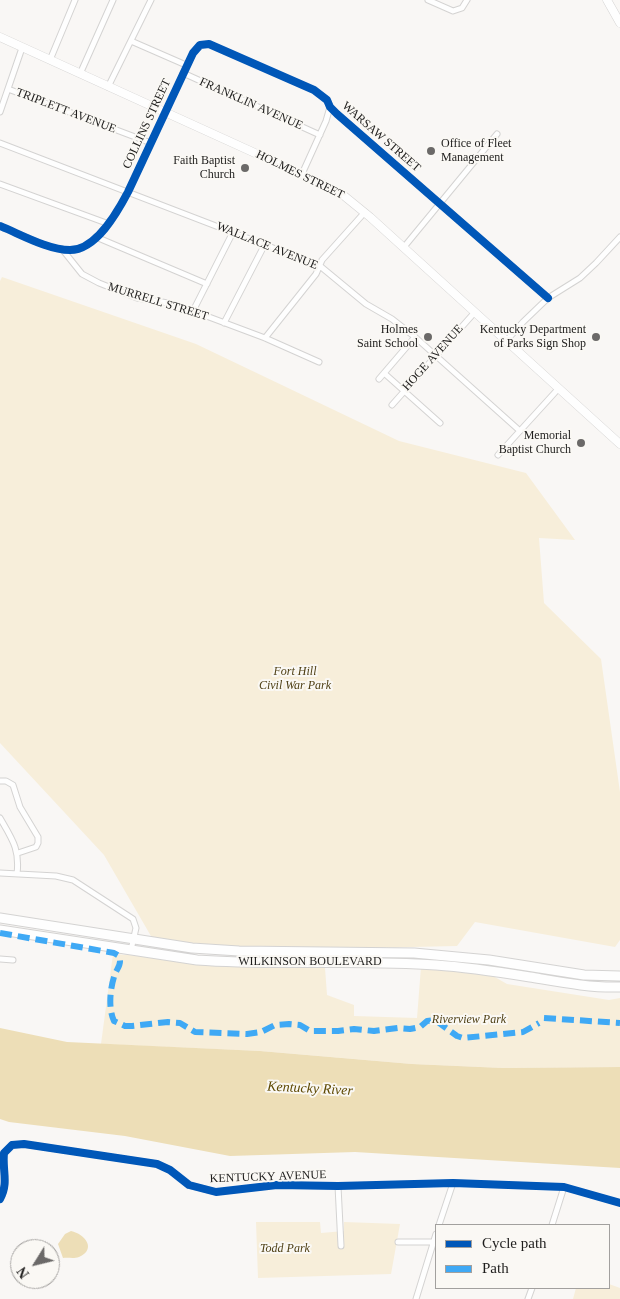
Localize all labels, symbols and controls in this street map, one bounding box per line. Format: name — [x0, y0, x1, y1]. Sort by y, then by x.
street label: FRANKLIN AVENUE — [197, 75, 305, 133]
street label: COLLINS STREET — [120, 77, 174, 171]
street label: TRIPLETT AVENUE — [14, 85, 118, 137]
street label: WARSAW STREET — [339, 99, 423, 175]
place label: Office of Fleet Management — [441, 137, 511, 165]
marker: Office of Fleet Management — [425, 145, 437, 157]
street label: HOLMES STREET — [254, 147, 346, 203]
place label: Faith Baptist Church — [173, 154, 235, 182]
marker: Faith Baptist Church — [239, 162, 251, 174]
street label: WALLACE AVENUE — [214, 219, 320, 273]
street label: MURRELL STREET — [106, 280, 210, 324]
street label: HOGE AVENUE — [400, 322, 466, 394]
place label: Holmes Saint School — [357, 323, 418, 351]
place label: Kentucky Department of Parks Sign Shop — [480, 323, 586, 351]
marker: Holmes Saint School — [422, 331, 434, 343]
marker: Kentucky Department of Parks Sign Shop — [590, 331, 602, 343]
place label: Memorial Baptist Church — [499, 429, 571, 457]
marker: Memorial Baptist Church — [575, 437, 587, 449]
park label: Fort Hill Civil War Park — [259, 665, 331, 693]
street label: WILKINSON BOULEVARD — [238, 955, 382, 969]
park label: Riverview Park — [432, 1013, 506, 1027]
water label: Kentucky River — [267, 1078, 353, 1100]
street label: KENTUCKY AVENUE — [209, 1168, 327, 1186]
legend — [435, 1224, 610, 1289]
text: Cycle path — [482, 1235, 547, 1251]
north arrow — [10, 1239, 60, 1289]
park label: Todd Park — [260, 1242, 310, 1256]
text: Path — [482, 1260, 509, 1276]
text: N — [14, 1264, 32, 1281]

